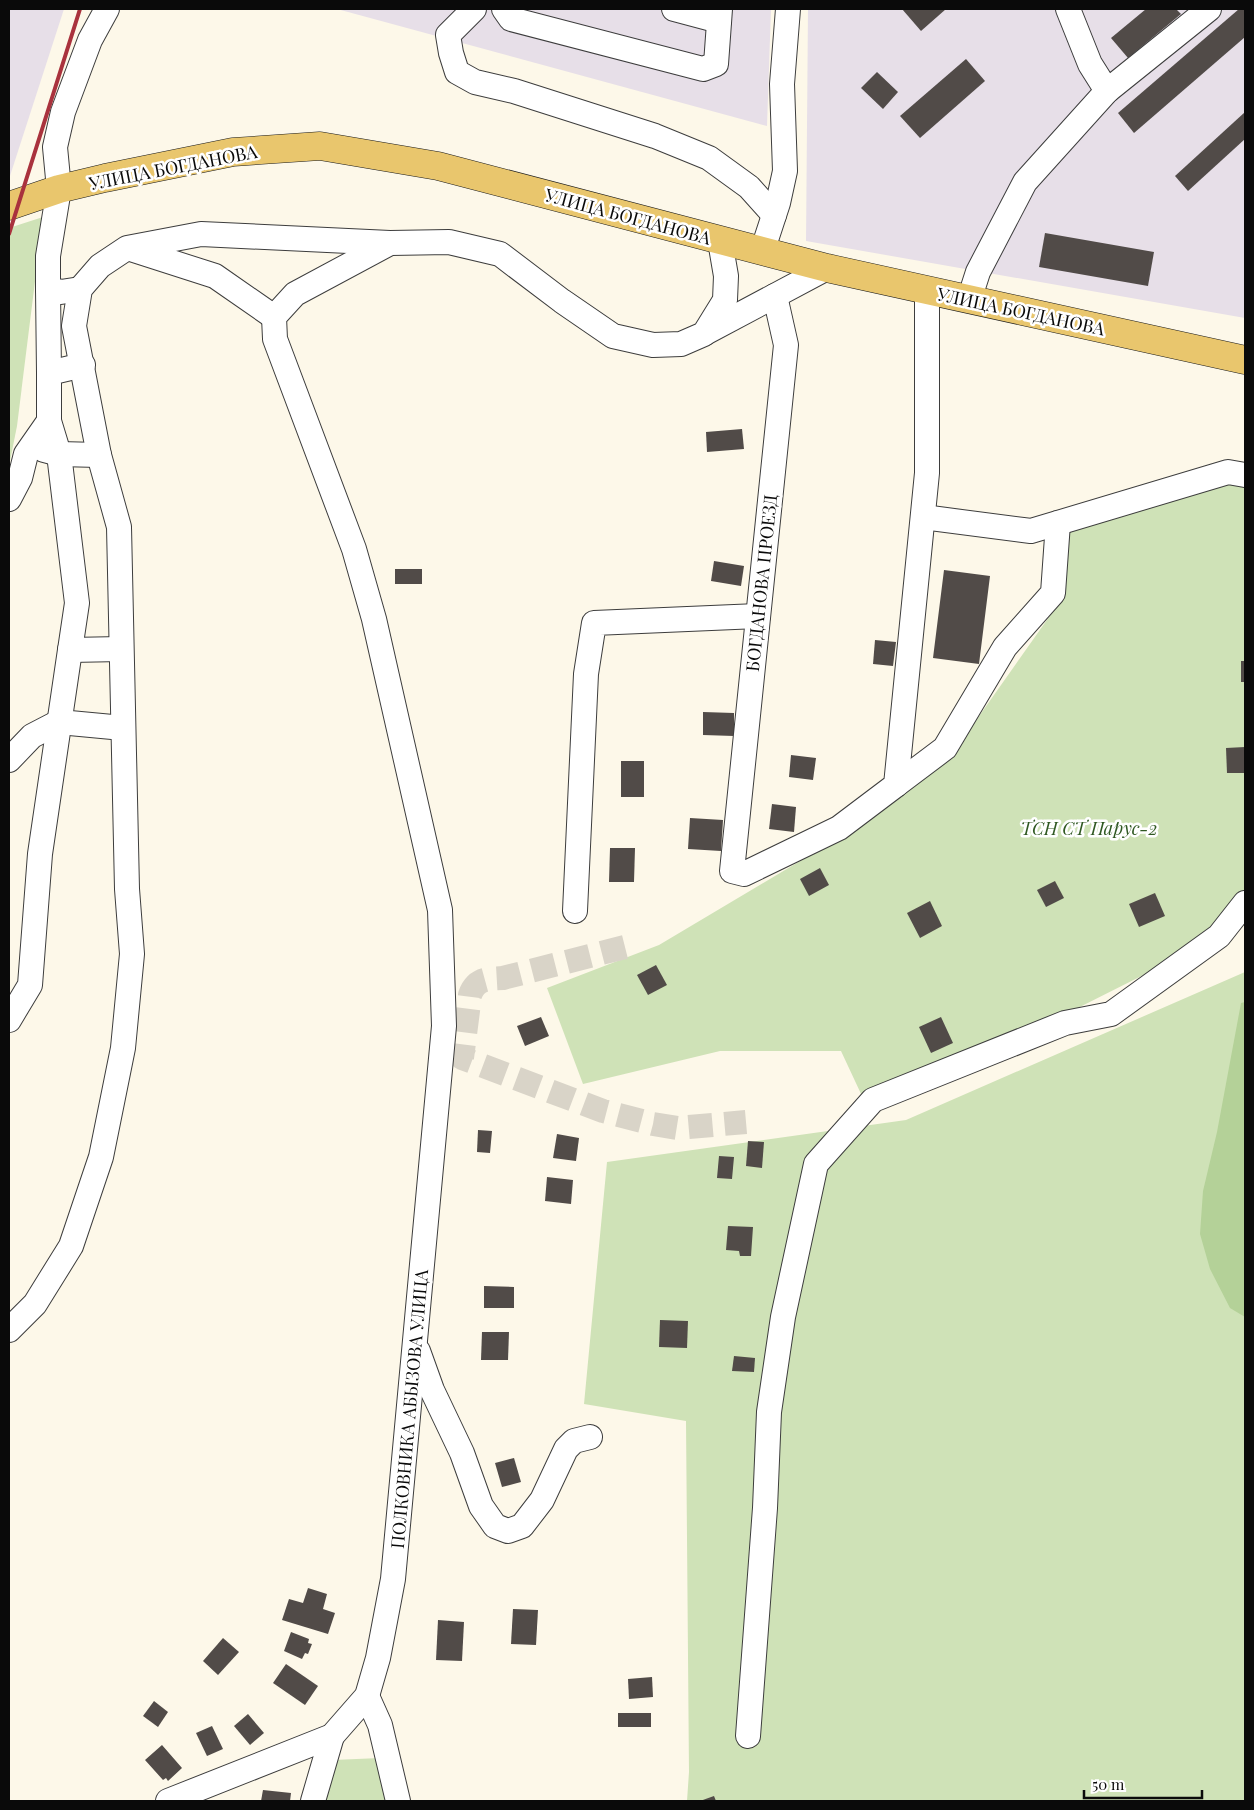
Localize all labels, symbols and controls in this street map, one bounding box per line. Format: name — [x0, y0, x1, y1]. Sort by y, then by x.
street label: УЛИЦА БОГДАНОВА — [86, 139, 260, 195]
street label: УЛИЦА БОГДАНОВА — [541, 182, 714, 250]
street label: УЛИЦА БОГДАНОВА — [934, 281, 1108, 341]
street label: БОГДАНОВА ПРОЕЗД — [740, 493, 782, 673]
park label: ТСН СТ Парус-2 — [1021, 816, 1157, 840]
street label: ПОЛКОВНИКА АБЫЗОВА УЛИЦА — [385, 1268, 433, 1550]
scale bar — [1084, 1768, 1202, 1800]
text: 50 m — [1092, 1774, 1125, 1794]

